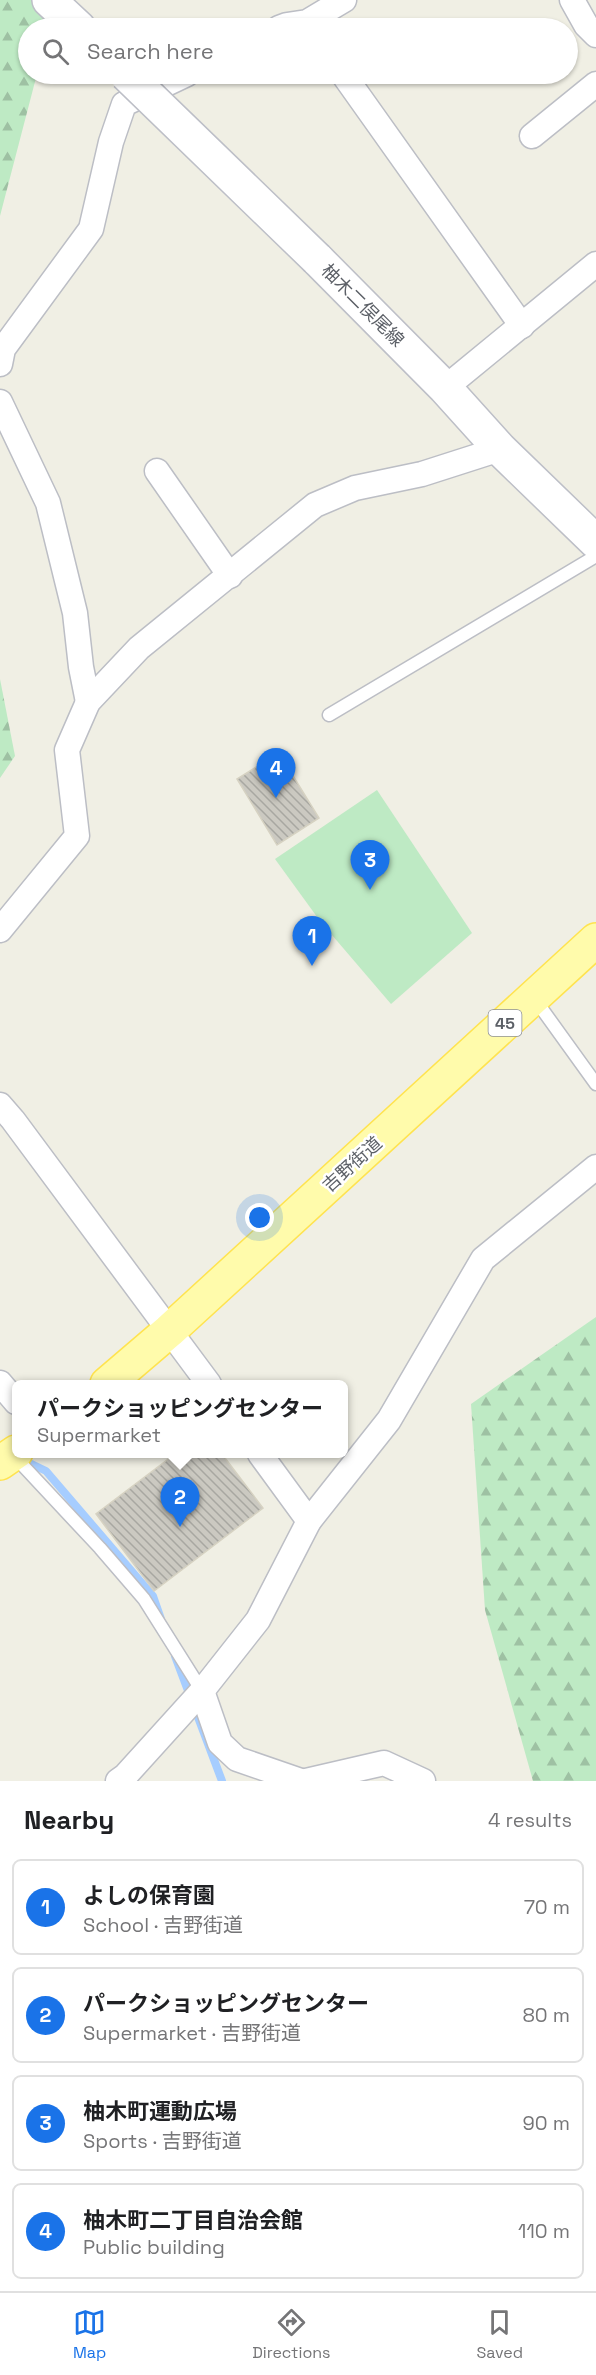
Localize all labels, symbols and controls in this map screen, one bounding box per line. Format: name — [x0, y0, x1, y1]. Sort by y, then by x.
search box — [18, 18, 578, 84]
icon: search — [39, 35, 72, 68]
text: Search here — [87, 37, 214, 65]
street label: 柚木二俣尾線 — [317, 259, 409, 351]
pin: 4 — [256, 748, 296, 798]
pin: 3 — [350, 840, 389, 890]
pin: 1 — [292, 916, 332, 966]
road number: 45 — [488, 1010, 522, 1036]
street label: 吉野街道 — [318, 1131, 386, 1197]
your location — [245, 1203, 274, 1232]
popup — [12, 1380, 348, 1458]
text: パークショッピングセンター — [37, 1394, 323, 1422]
text: Supermarket — [37, 1422, 161, 1448]
pin: 2 — [160, 1478, 200, 1527]
text: Nearby — [24, 1803, 114, 1837]
text: 4 results — [488, 1807, 572, 1833]
text: よしの保育園 — [83, 1881, 215, 1909]
text: 1 — [41, 1894, 50, 1920]
text: 70 m — [524, 1894, 570, 1920]
text: School · 吉野街道 — [83, 1912, 243, 1938]
text: パークショッピングセンター — [83, 1989, 369, 2017]
text: 2 — [40, 2002, 51, 2028]
text: 80 m — [522, 2002, 570, 2028]
text: Supermarket · 吉野街道 — [83, 2020, 301, 2046]
text: 柚木町運動広場 — [83, 2097, 237, 2125]
text: 3 — [39, 2110, 52, 2136]
text: 90 m — [523, 2110, 570, 2136]
text: Sports · 吉野街道 — [83, 2128, 242, 2154]
text: 柚木町二丁目自治会館 — [83, 2206, 303, 2234]
text: 4 — [39, 2218, 52, 2244]
text: 110 m — [518, 2218, 570, 2244]
text: Public building — [83, 2234, 225, 2260]
tab: Map — [73, 2306, 106, 2363]
tab: Directions — [252, 2306, 331, 2363]
tab: Saved — [476, 2306, 523, 2363]

